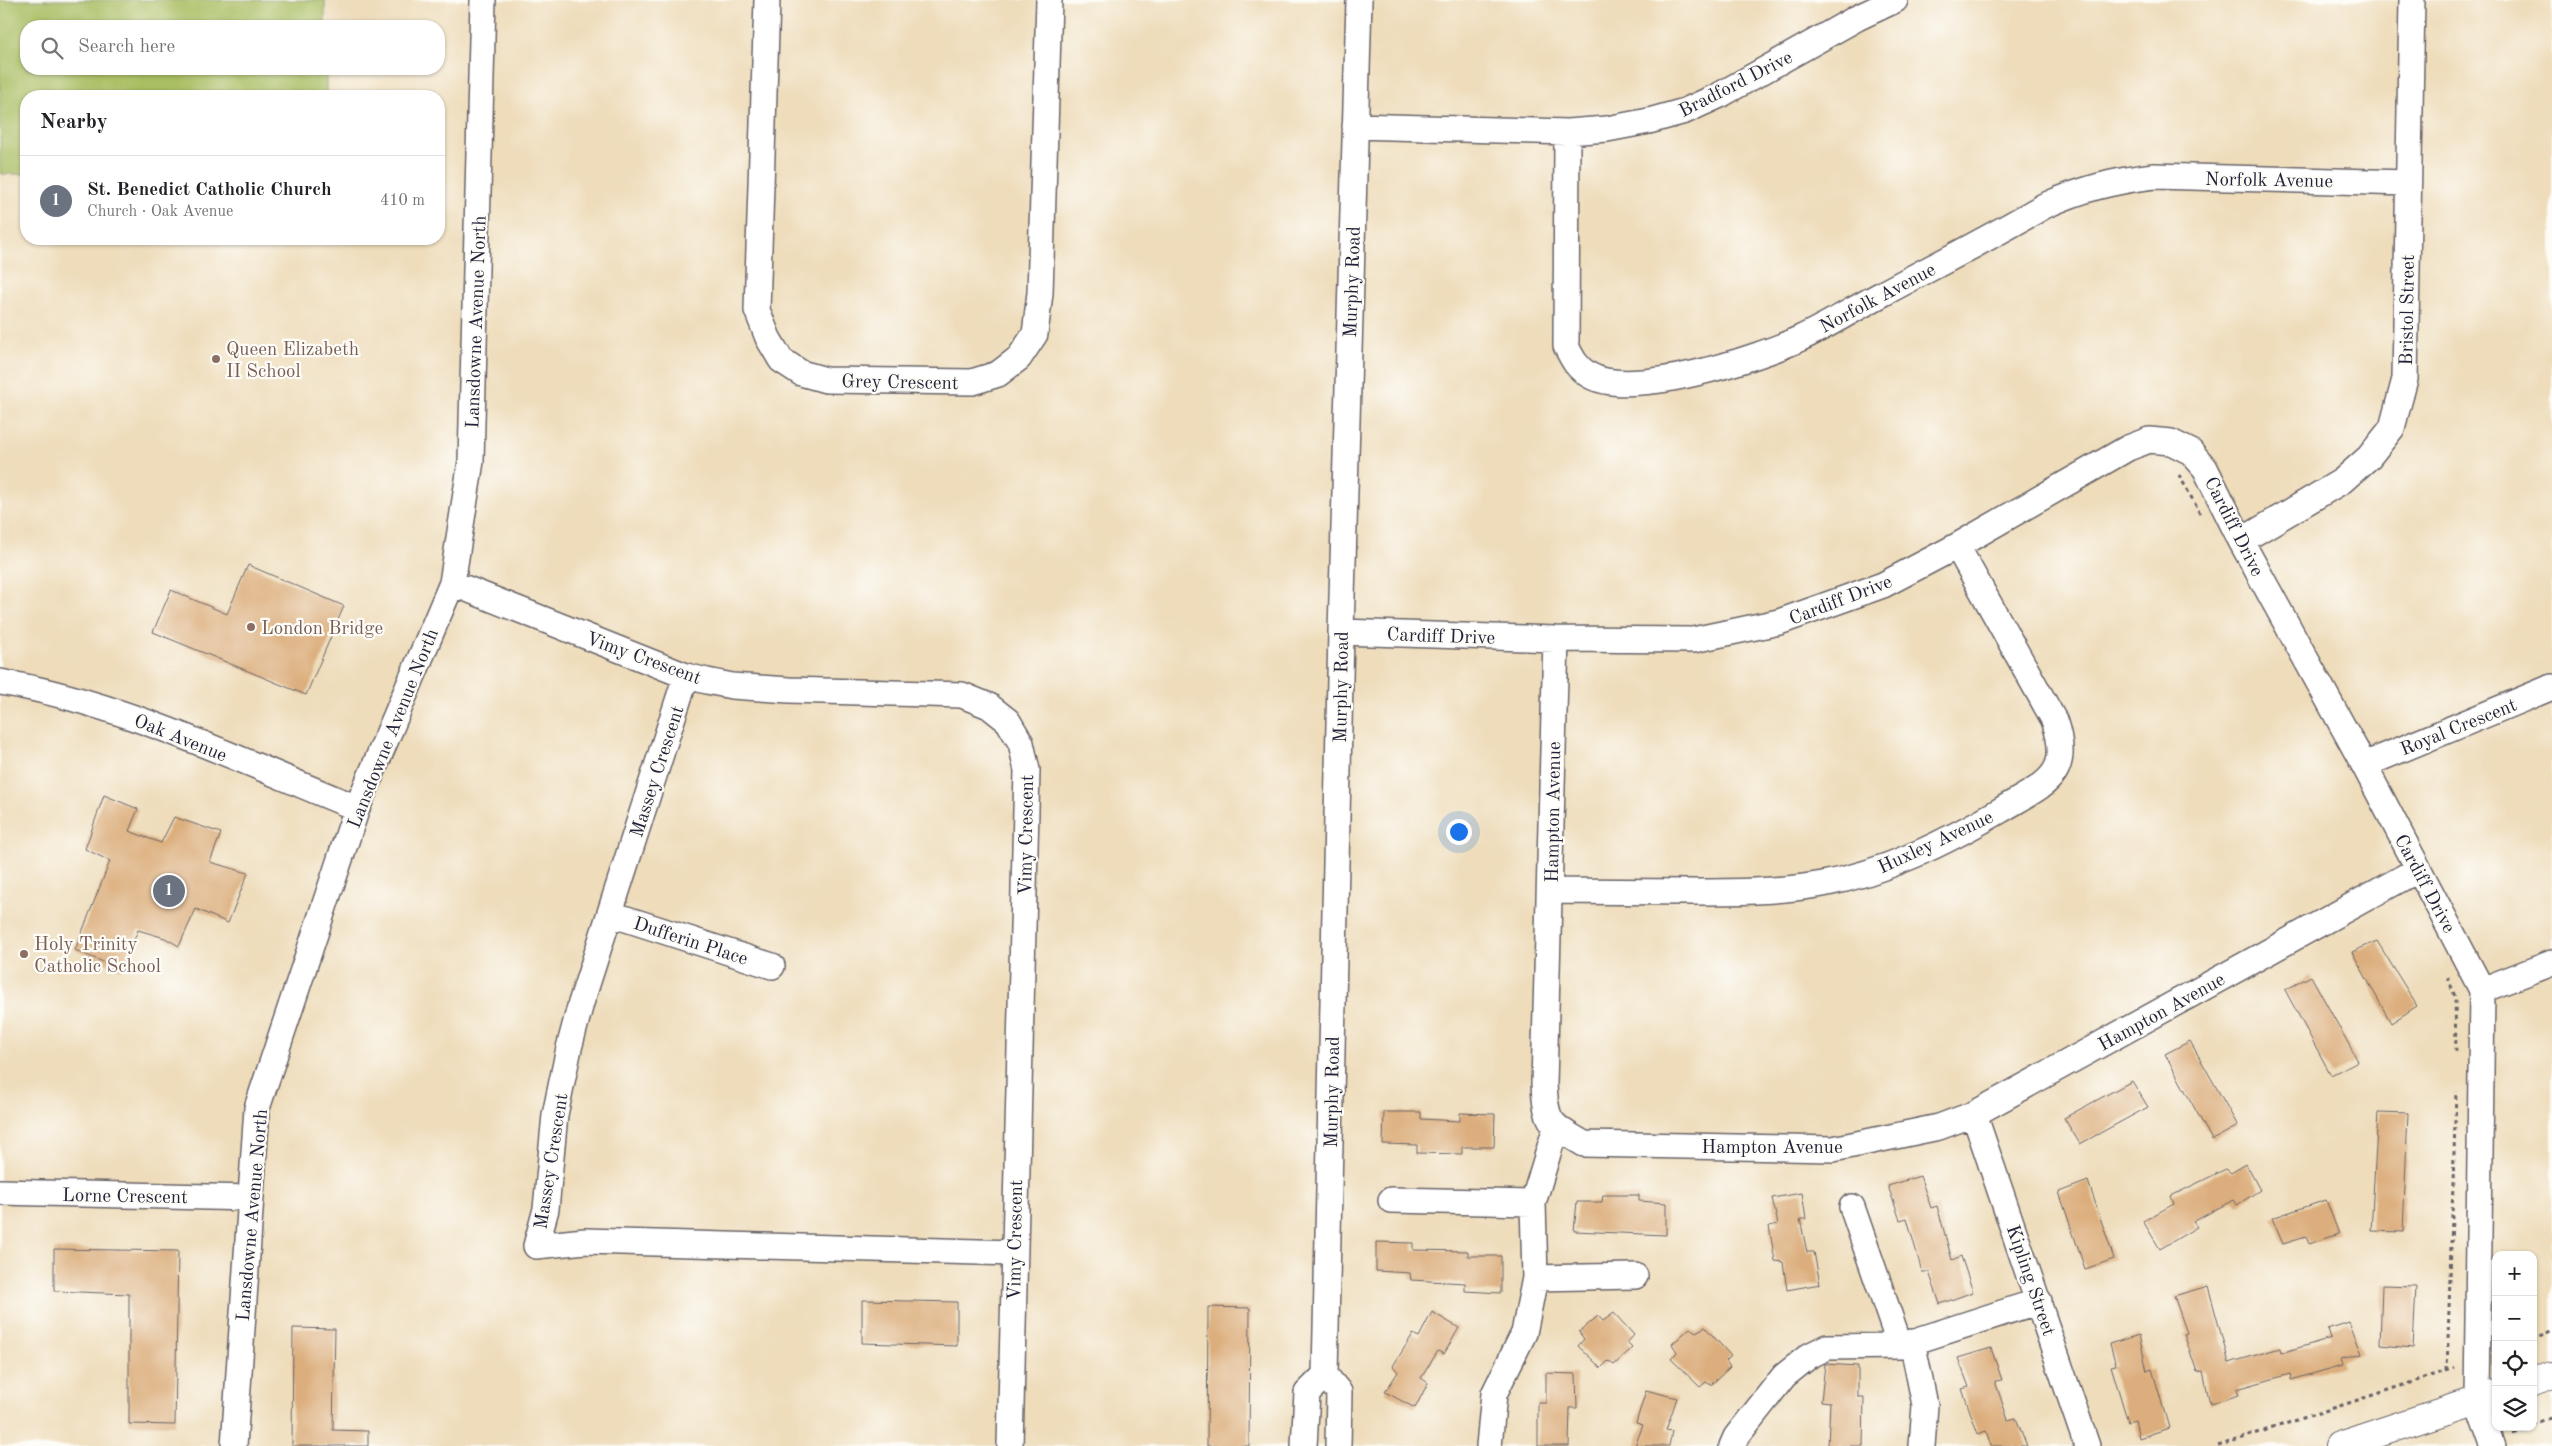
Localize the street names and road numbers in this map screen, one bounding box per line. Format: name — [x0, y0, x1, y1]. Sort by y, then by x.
street label: Bradford Drive — [1676, 48, 1796, 122]
street label: Norfolk Avenue — [2205, 171, 2333, 192]
street label: Lansdowne Avenue North — [464, 215, 491, 429]
street label: Murphy Road — [1342, 226, 1365, 338]
street label: Bristol Street — [2398, 254, 2419, 366]
street label: Norfolk Avenue — [1817, 261, 1939, 338]
street label: Grey Crescent — [841, 373, 959, 394]
street label: Cardiff Drive — [2200, 475, 2266, 580]
street label: Cardiff Drive — [1787, 573, 1895, 630]
street label: Cardiff Drive — [1386, 626, 1495, 649]
street label: Lansdowne Avenue North — [346, 627, 443, 831]
street label: Vimy Crescent — [583, 630, 703, 689]
street label: Murphy Road — [1332, 631, 1353, 743]
street label: Royal Crescent — [2398, 696, 2520, 760]
street label: Massey Crescent — [628, 704, 689, 840]
street label: Oak Avenue — [131, 712, 229, 767]
street label: Hampton Avenue — [1544, 741, 1565, 883]
street label: Vimy Crescent — [1017, 774, 1038, 896]
street label: Huxley Avenue — [1876, 808, 1997, 878]
street label: Cardiff Drive — [2390, 832, 2458, 937]
street label: Dufferin Place — [631, 915, 750, 970]
street label: Hampton Avenue — [2096, 971, 2229, 1056]
street label: Murphy Road — [1323, 1036, 1344, 1148]
street label: Massey Crescent — [532, 1092, 573, 1231]
street label: Lansdowne Avenue North — [235, 1108, 272, 1322]
street label: Hampton Avenue — [1701, 1139, 1843, 1158]
street label: Vimy Crescent — [1006, 1179, 1027, 1301]
street label: Lorne Crescent — [62, 1187, 188, 1208]
street label: Kipling Street — [2002, 1223, 2057, 1339]

